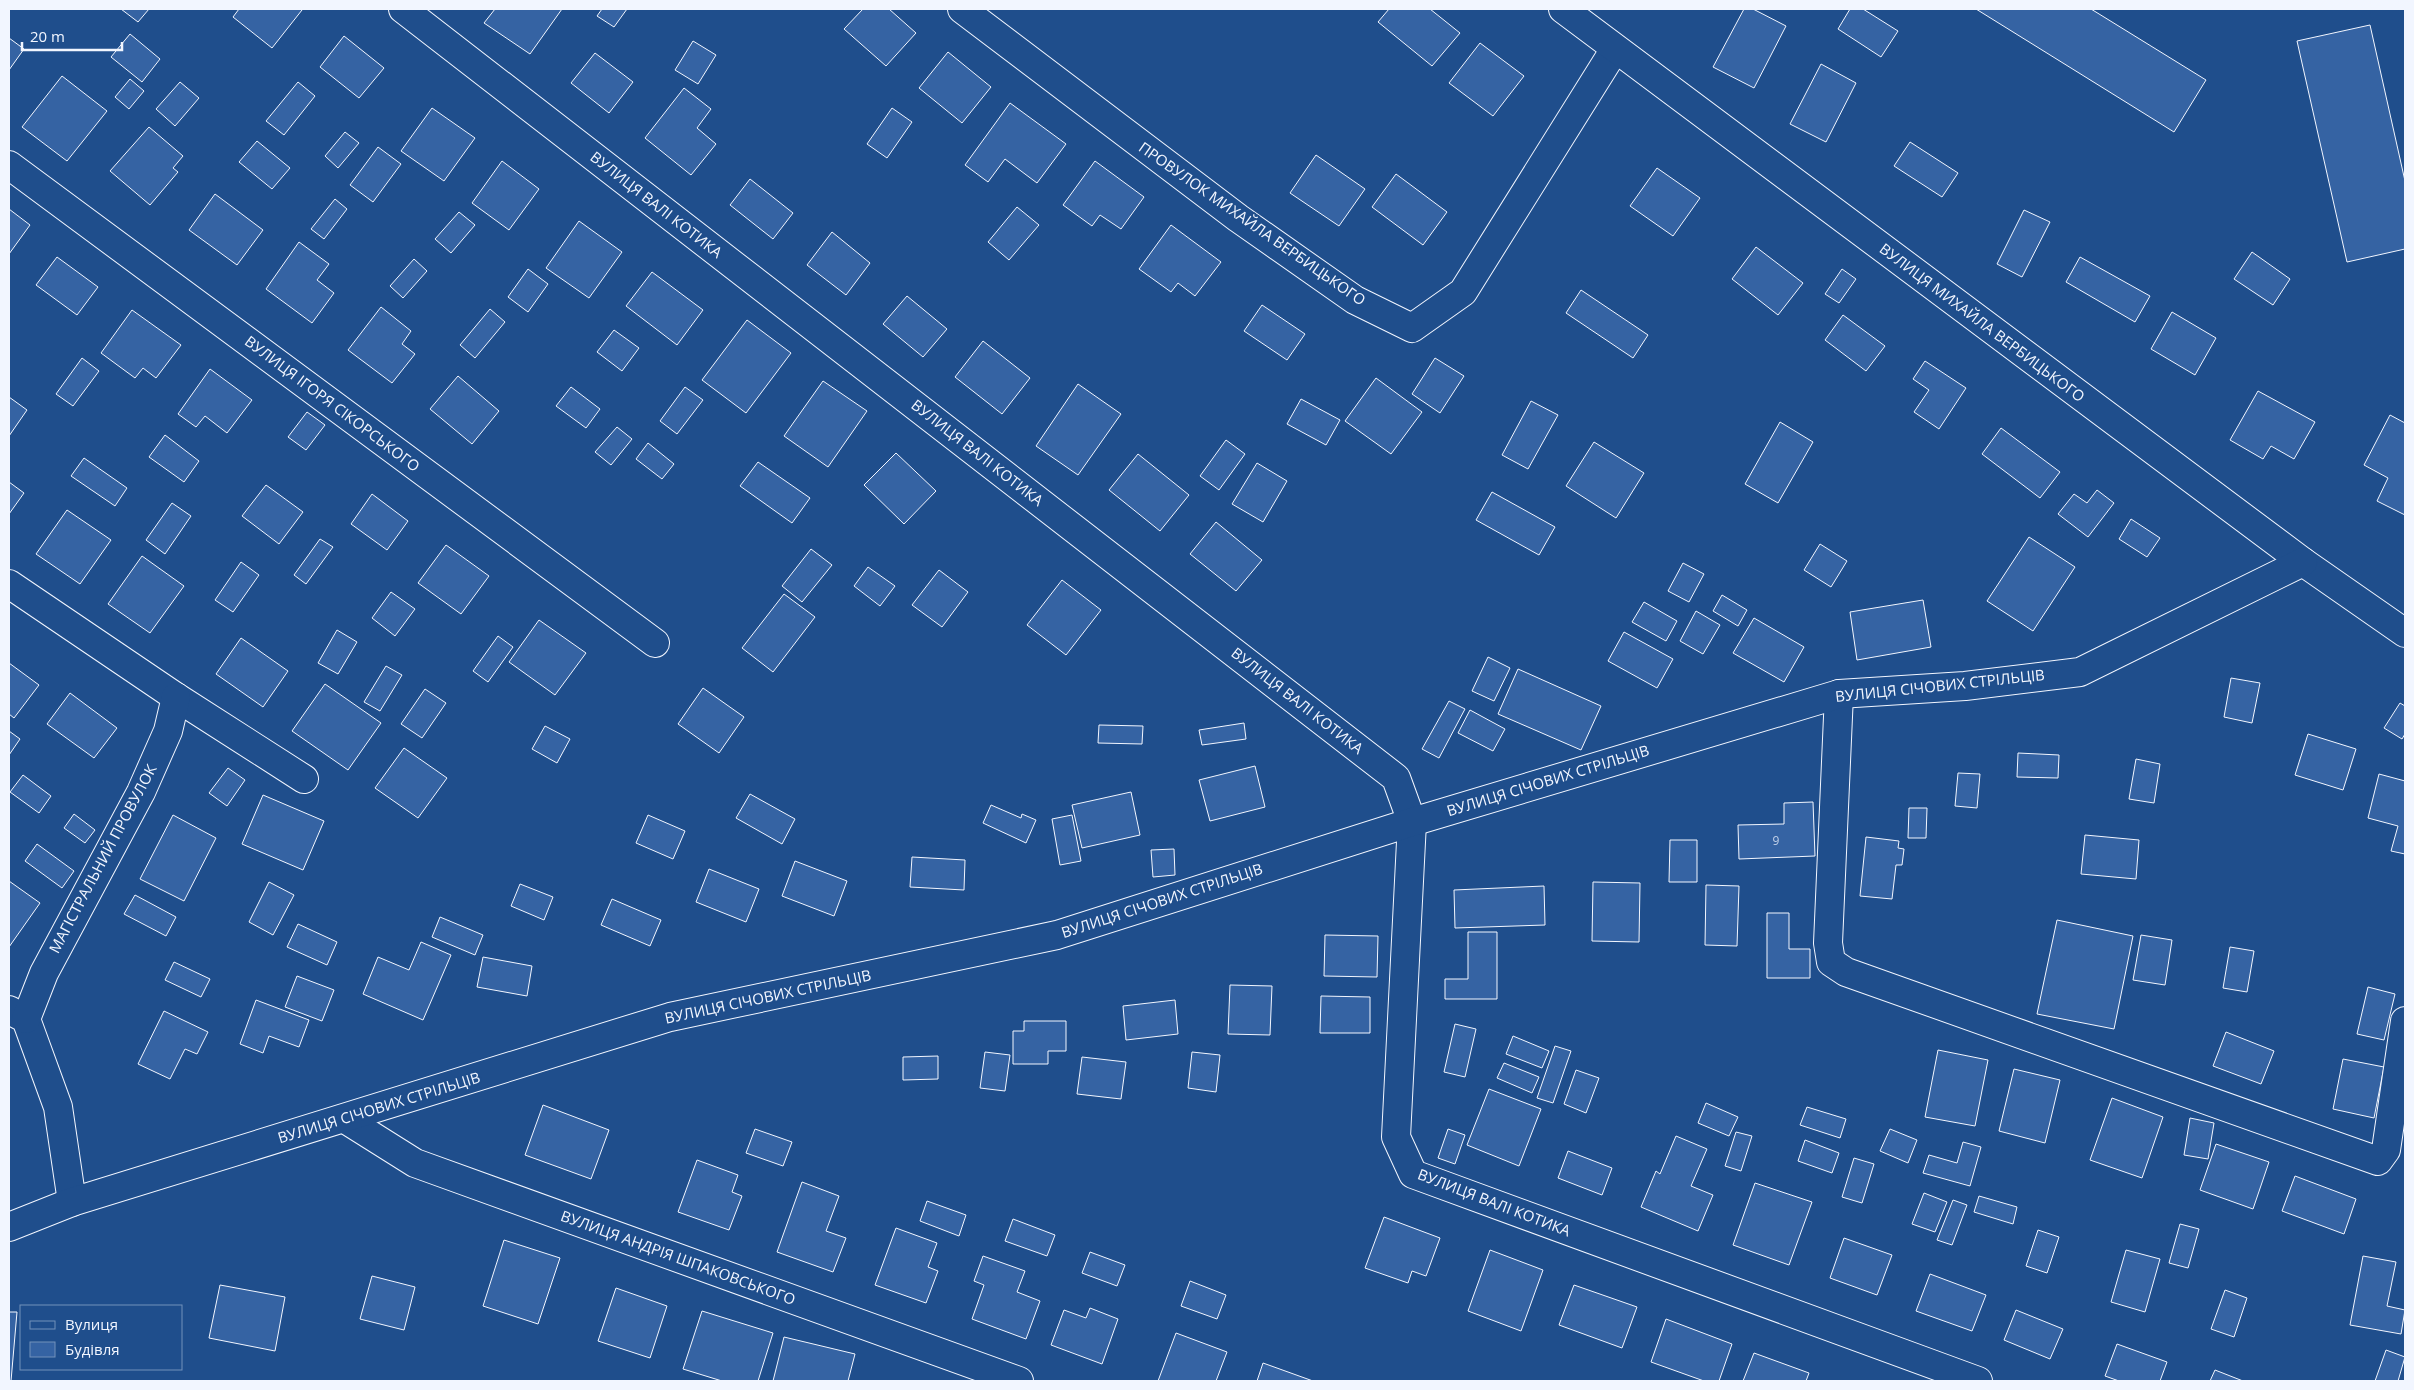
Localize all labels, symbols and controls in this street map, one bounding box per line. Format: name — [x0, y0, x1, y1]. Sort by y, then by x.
scale bar — [22, 20, 122, 52]
text: 20 m — [30, 26, 65, 46]
street label: ПРОВУЛОК МИХАЙЛА ВЕРБИЦЬКОГО — [1135, 137, 1370, 310]
street label: ВУЛИЦЯ ВАЛІ КОТИКА — [587, 146, 727, 262]
street label: ВУЛИЦЯ МИХАЙЛА ВЕРБИЦЬКОГО — [1876, 238, 2089, 406]
street label: ВУЛИЦЯ ІГОРЯ СІКОРСЬКОГО — [241, 331, 424, 476]
street label: ВУЛИЦЯ ВАЛІ КОТИКА — [908, 394, 1048, 510]
street label: ВУЛИЦЯ ВАЛІ КОТИКА — [1228, 642, 1368, 758]
street label: ВУЛИЦЯ СІЧОВИХ СТРІЛЬЦІВ — [1834, 664, 2046, 706]
street label: ВУЛИЦЯ СІЧОВИХ СТРІЛЬЦІВ — [1444, 740, 1651, 820]
street label: МАГІСТРАЛЬНИЙ ПРОВУЛОК — [44, 760, 161, 956]
house number: 9 — [1773, 832, 1780, 849]
street label: ВУЛИЦЯ СІЧОВИХ СТРІЛЬЦІВ — [1058, 858, 1265, 942]
street label: ВУЛИЦЯ СІЧОВИХ СТРІЛЬЦІВ — [663, 964, 873, 1028]
street label: ВУЛИЦЯ СІЧОВИХ СТРІЛЬЦІВ — [275, 1067, 482, 1147]
street label: ВУЛИЦЯ ВАЛІ КОТИКА — [1415, 1164, 1574, 1241]
street label: ВУЛИЦЯ АНДРІЯ ШПАКОВСЬКОГО — [558, 1205, 798, 1309]
legend — [20, 1305, 182, 1370]
text: Вулиця — [65, 1314, 118, 1334]
text: Будівля — [65, 1339, 120, 1359]

